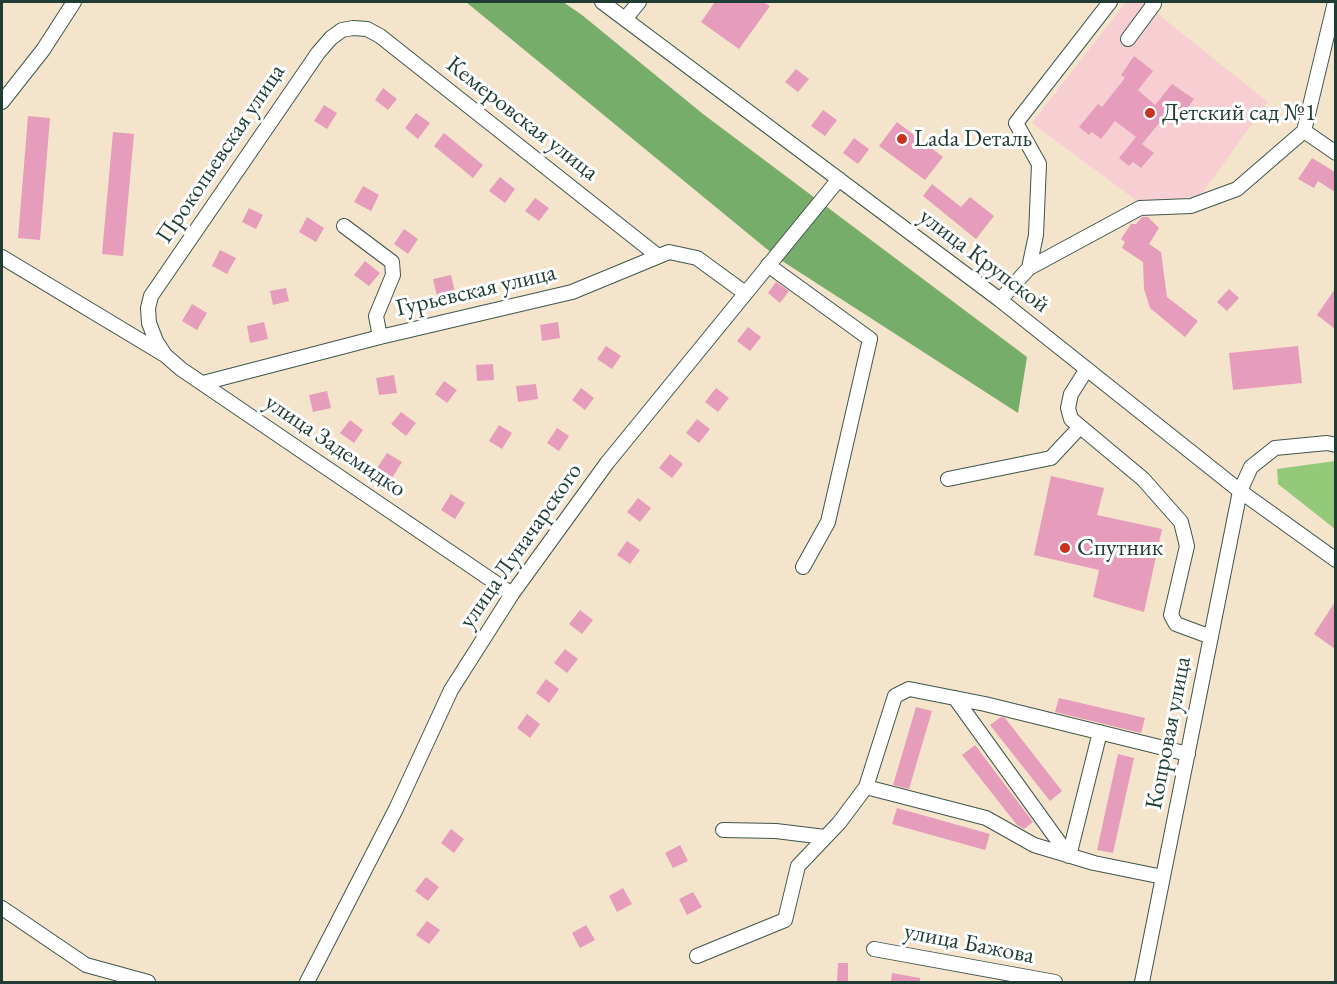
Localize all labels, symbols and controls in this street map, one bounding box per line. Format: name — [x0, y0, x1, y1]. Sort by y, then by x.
street label: Кемеровская улица — [440, 51, 604, 187]
street label: Прокопьевская улица — [150, 59, 292, 249]
place label: Детский сад №1 — [1162, 99, 1316, 127]
marker: Детский сад №1 — [1143, 106, 1157, 120]
place label: Lada Dеталь — [914, 125, 1032, 153]
marker: Lada Dеталь — [895, 132, 909, 146]
street label: улица Крупской — [913, 203, 1055, 319]
street label: Гурьевская улица — [393, 259, 559, 323]
street label: улица Задемидко — [259, 388, 411, 504]
street label: улица Луначарского — [453, 458, 589, 634]
place label: Спутник — [1077, 534, 1163, 562]
marker: Спутник — [1058, 541, 1072, 555]
street label: Копровая улица — [1140, 654, 1198, 812]
street label: улица Бажова — [901, 917, 1037, 971]

